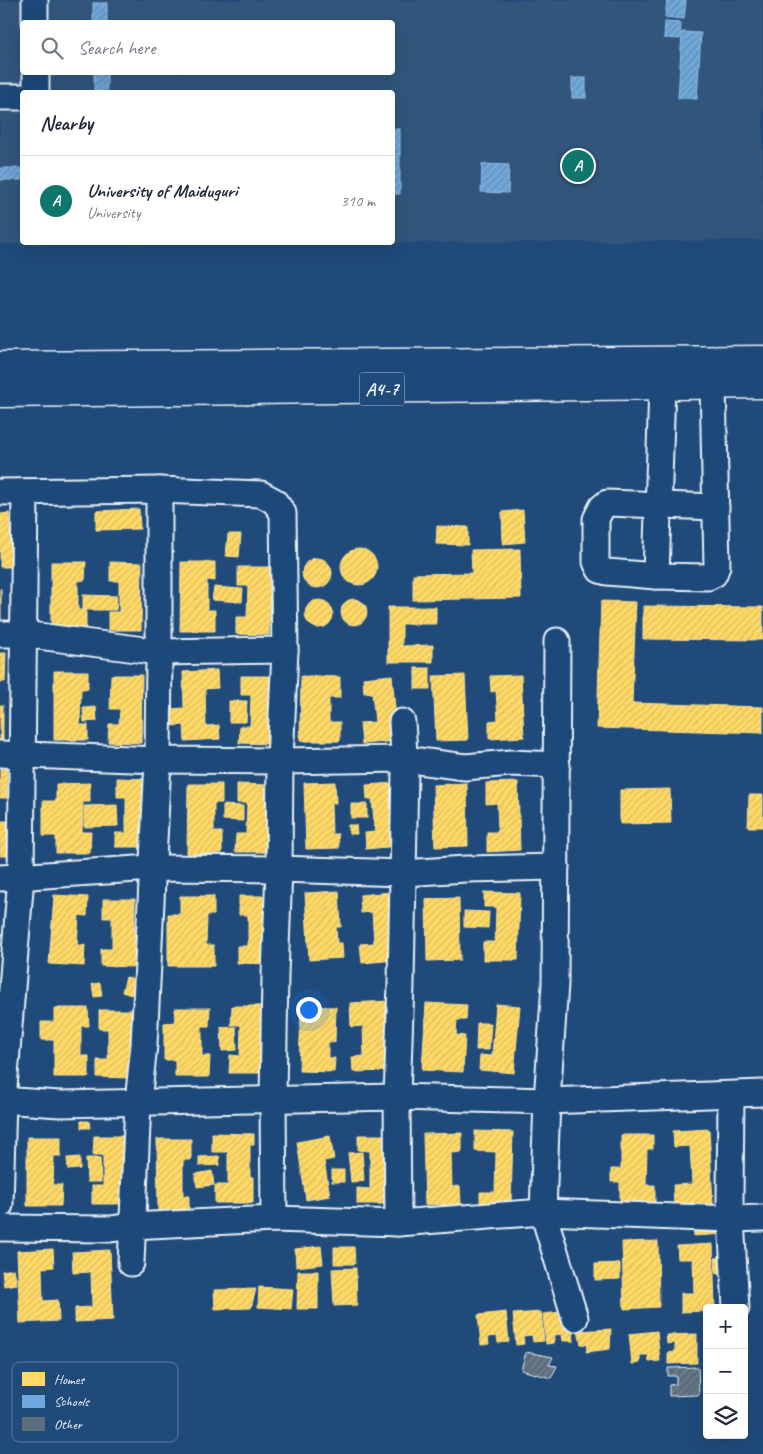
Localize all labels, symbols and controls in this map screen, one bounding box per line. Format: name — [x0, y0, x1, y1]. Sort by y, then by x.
search box — [20, 20, 395, 75]
icon: search — [38, 34, 66, 62]
text: Search here — [78, 36, 155, 60]
text: Nearby — [40, 110, 93, 136]
pin: A — [562, 147, 594, 185]
text: University of Maiduguri — [87, 179, 238, 203]
text: A — [52, 191, 60, 211]
text: 310 m — [341, 191, 375, 211]
text: University — [87, 203, 140, 223]
road number: A4-7 — [360, 372, 404, 406]
your location — [296, 997, 322, 1023]
map controls — [703, 1304, 748, 1439]
button: + — [703, 1304, 748, 1349]
button: − — [703, 1349, 748, 1394]
legend — [12, 1362, 178, 1442]
text: Homes — [54, 1371, 85, 1388]
text: Schools — [54, 1393, 90, 1410]
button: layers — [703, 1394, 748, 1439]
text: Other — [54, 1416, 83, 1433]

